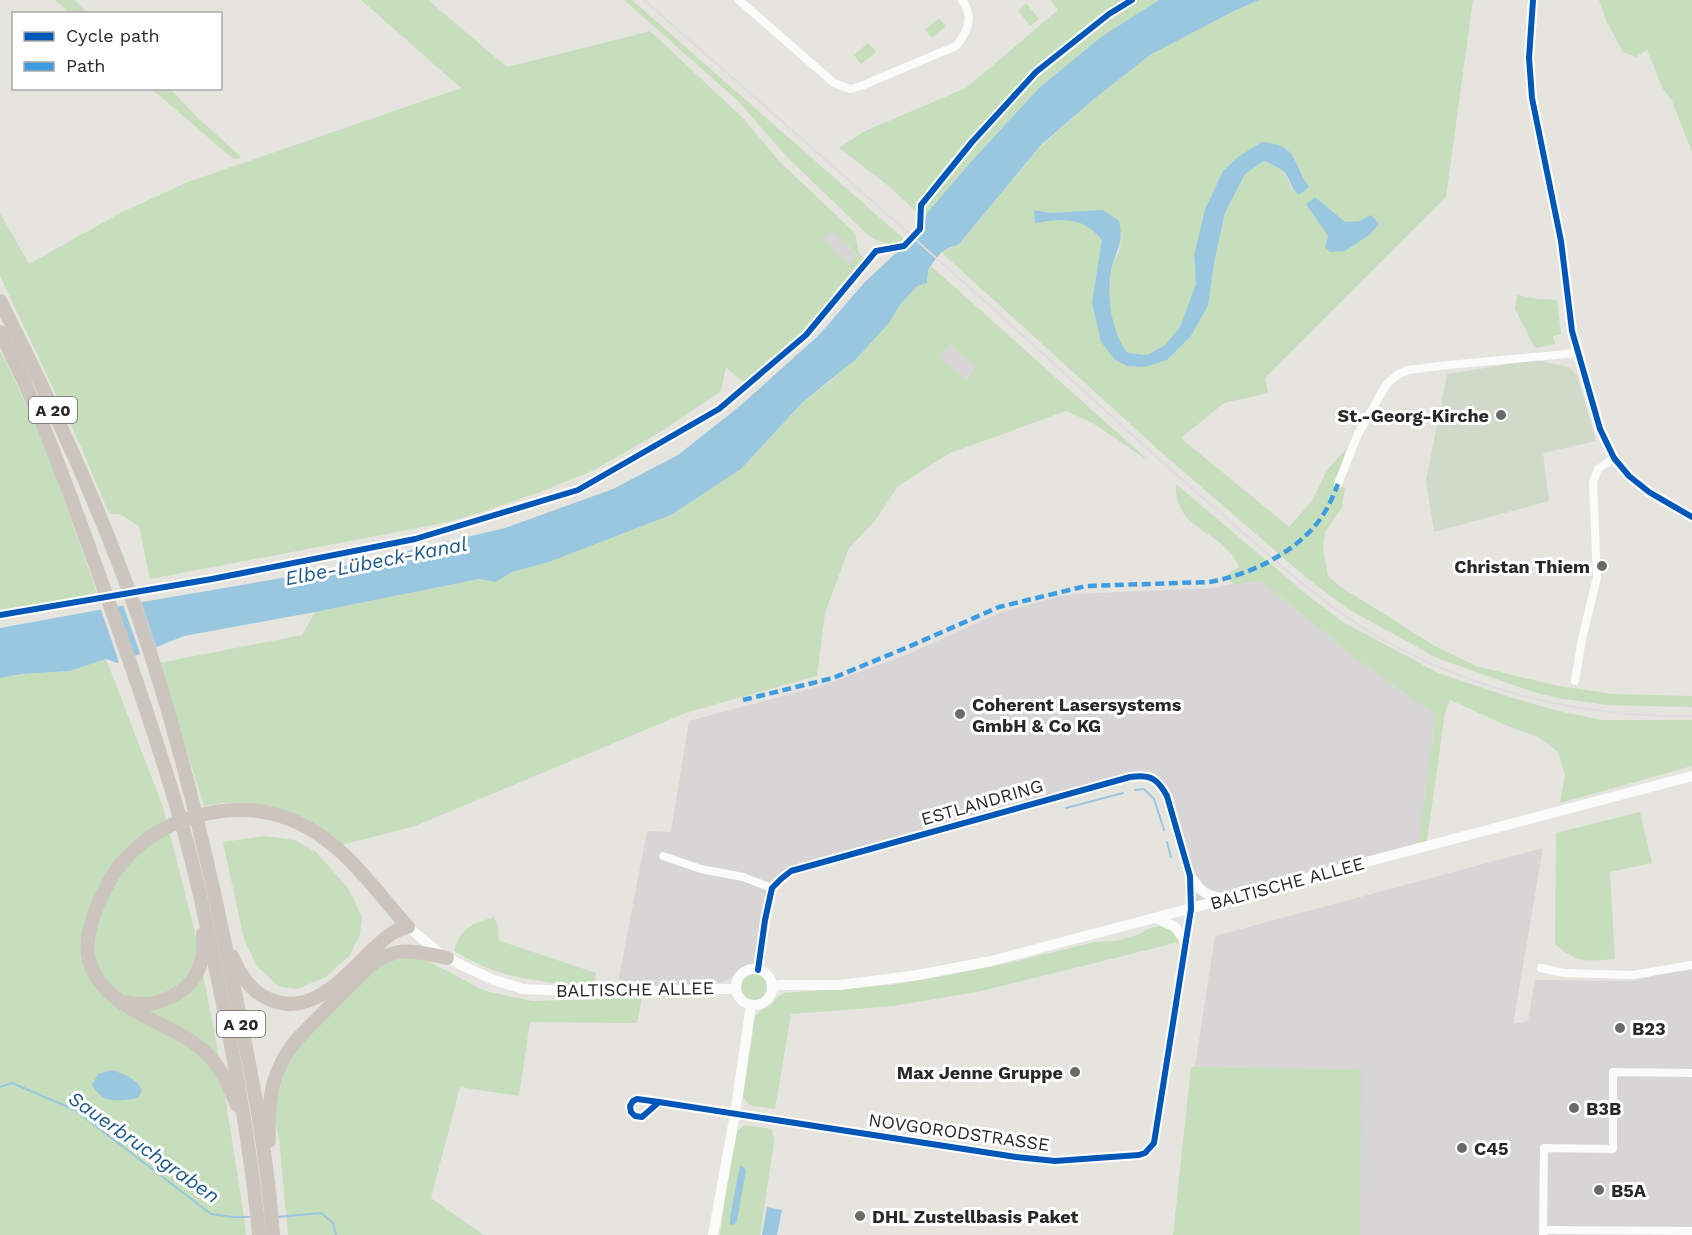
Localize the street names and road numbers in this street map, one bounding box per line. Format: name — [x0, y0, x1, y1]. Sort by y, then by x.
road number: A 20 — [29, 397, 77, 423]
street label: ESTLANDRING — [919, 775, 1045, 829]
street label: BALTISCHE ALLEE — [1208, 852, 1366, 914]
street label: BALTISCHE ALLEE — [556, 977, 714, 1001]
road number: A 20 — [217, 1011, 265, 1037]
street label: NOVGORODSTRASSE — [867, 1109, 1051, 1155]

